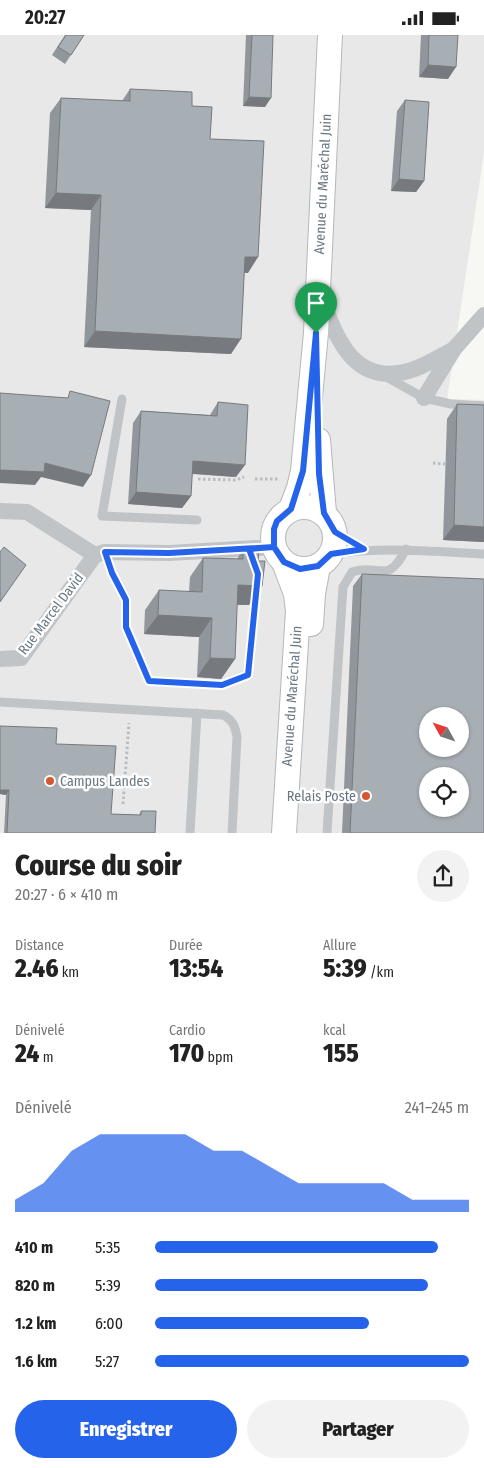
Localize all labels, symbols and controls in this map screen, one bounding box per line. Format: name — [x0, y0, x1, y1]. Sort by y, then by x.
text: 20:27 — [25, 6, 65, 29]
street label: Avenue du Maréchal Juin — [311, 113, 335, 255]
pin — [295, 282, 337, 333]
icon: arrive — [302, 289, 330, 317]
street label: Rue Marcel David — [15, 570, 87, 658]
street label: Avenue du Maréchal Juin — [279, 625, 305, 767]
north arrow — [419, 707, 469, 757]
map controls — [419, 707, 469, 817]
button: locate — [419, 767, 469, 817]
place label: Campus Landes — [60, 773, 149, 790]
marker: Campus Landes — [44, 775, 56, 787]
place label: Relais Poste — [287, 788, 356, 805]
marker: Relais Poste — [360, 790, 372, 802]
text: Course du soir — [15, 849, 182, 882]
button: share — [417, 850, 469, 902]
text: 20:27 · 6 × 410 m — [15, 885, 118, 904]
text: Distance — [15, 937, 64, 954]
text: Durée — [169, 937, 203, 954]
text: Allure — [323, 937, 357, 954]
text: 2.46 — [15, 954, 58, 984]
text: 13:54 — [169, 954, 223, 984]
text: 5:39 — [323, 954, 367, 984]
text: km — [58, 964, 79, 981]
text: /km — [367, 964, 394, 981]
text: Dénivelé — [15, 1022, 65, 1039]
text: Cardio — [169, 1022, 206, 1039]
text: kcal — [323, 1022, 346, 1039]
text: 24 — [15, 1039, 39, 1069]
text: 170 — [169, 1039, 204, 1069]
text: 155 — [323, 1039, 359, 1069]
text: m — [39, 1049, 53, 1066]
text: bpm — [204, 1049, 233, 1066]
text: Dénivelé — [15, 1098, 72, 1117]
text: 241–245 m — [405, 1098, 469, 1117]
text: 410 m — [15, 1238, 53, 1257]
text: 5:35 — [95, 1238, 120, 1257]
text: 820 m — [15, 1276, 55, 1295]
text: 5:39 — [95, 1276, 121, 1295]
text: 1.2 km — [15, 1314, 57, 1333]
text: 6:00 — [95, 1314, 123, 1333]
text: 1.6 km — [15, 1352, 57, 1371]
text: 5:27 — [95, 1352, 119, 1371]
button: Enregistrer — [15, 1400, 237, 1458]
button: Partager — [247, 1400, 469, 1458]

